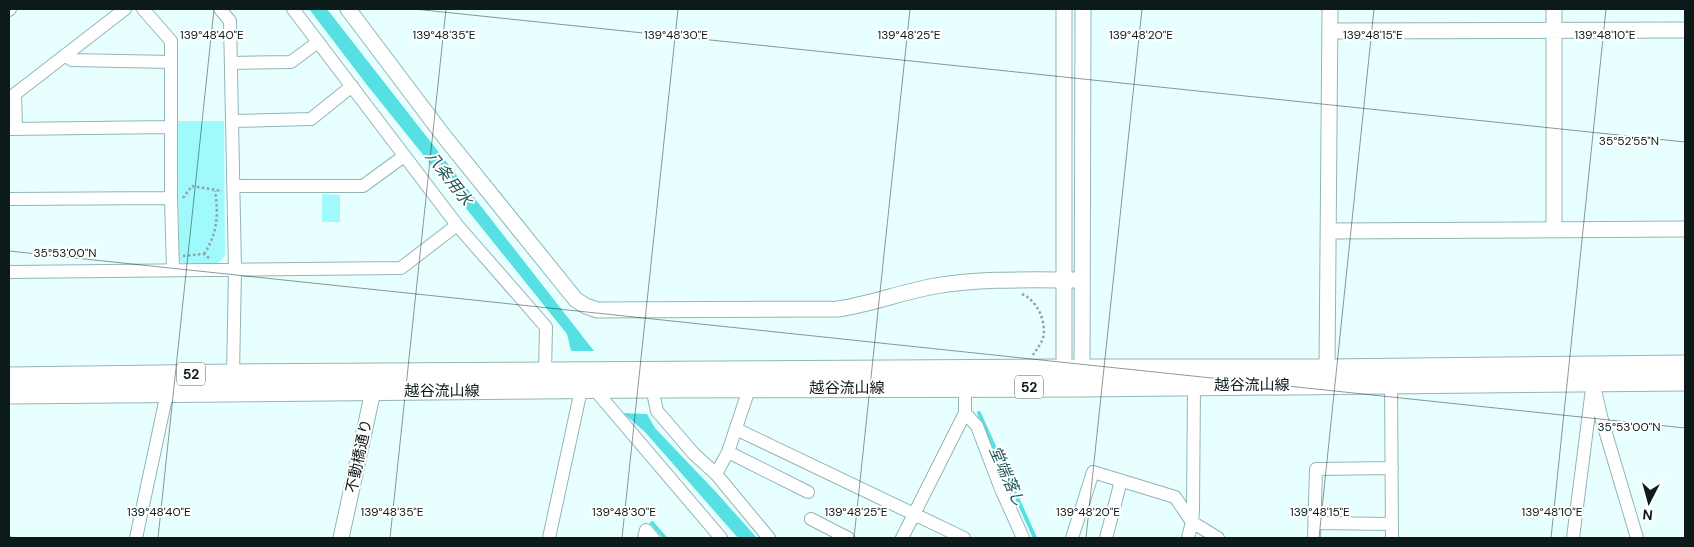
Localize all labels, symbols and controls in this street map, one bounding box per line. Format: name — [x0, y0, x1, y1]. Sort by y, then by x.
text: 139°48'40"E — [180, 27, 244, 43]
text: 139°48'35"E — [412, 27, 476, 43]
text: 139°48'30"E — [644, 27, 708, 43]
text: 139°48'25"E — [878, 27, 941, 43]
text: 139°48'20"E — [1109, 27, 1173, 43]
text: 139°48'15"E — [1343, 27, 1403, 43]
text: 139°48'10"E — [1575, 27, 1636, 43]
text: 35°52'55"N — [1599, 133, 1659, 149]
water label: 八条用水 — [421, 146, 478, 211]
text: 35°53'00"N — [33, 245, 97, 261]
road number: 52 — [177, 362, 205, 386]
street label: 越谷流山線 — [1213, 375, 1290, 395]
road number: 52 — [1015, 376, 1043, 398]
street label: 越谷流山線 — [808, 378, 885, 398]
street label: 越谷流山線 — [403, 381, 480, 401]
street label: 不動橋通り — [341, 417, 377, 495]
text: 35°53'00"N — [1597, 419, 1661, 435]
water label: 堂端落し — [984, 442, 1030, 510]
north arrow — [1624, 477, 1674, 527]
text: 139°48'40"E — [127, 504, 191, 520]
text: 139°48'35"E — [360, 504, 424, 520]
text: 139°48'30"E — [592, 504, 656, 520]
text: 139°48'25"E — [825, 504, 888, 520]
text: 139°48'20"E — [1056, 504, 1120, 520]
text: 139°48'15"E — [1290, 504, 1350, 520]
text: 139°48'10"E — [1522, 504, 1583, 520]
text: N — [1642, 505, 1654, 524]

